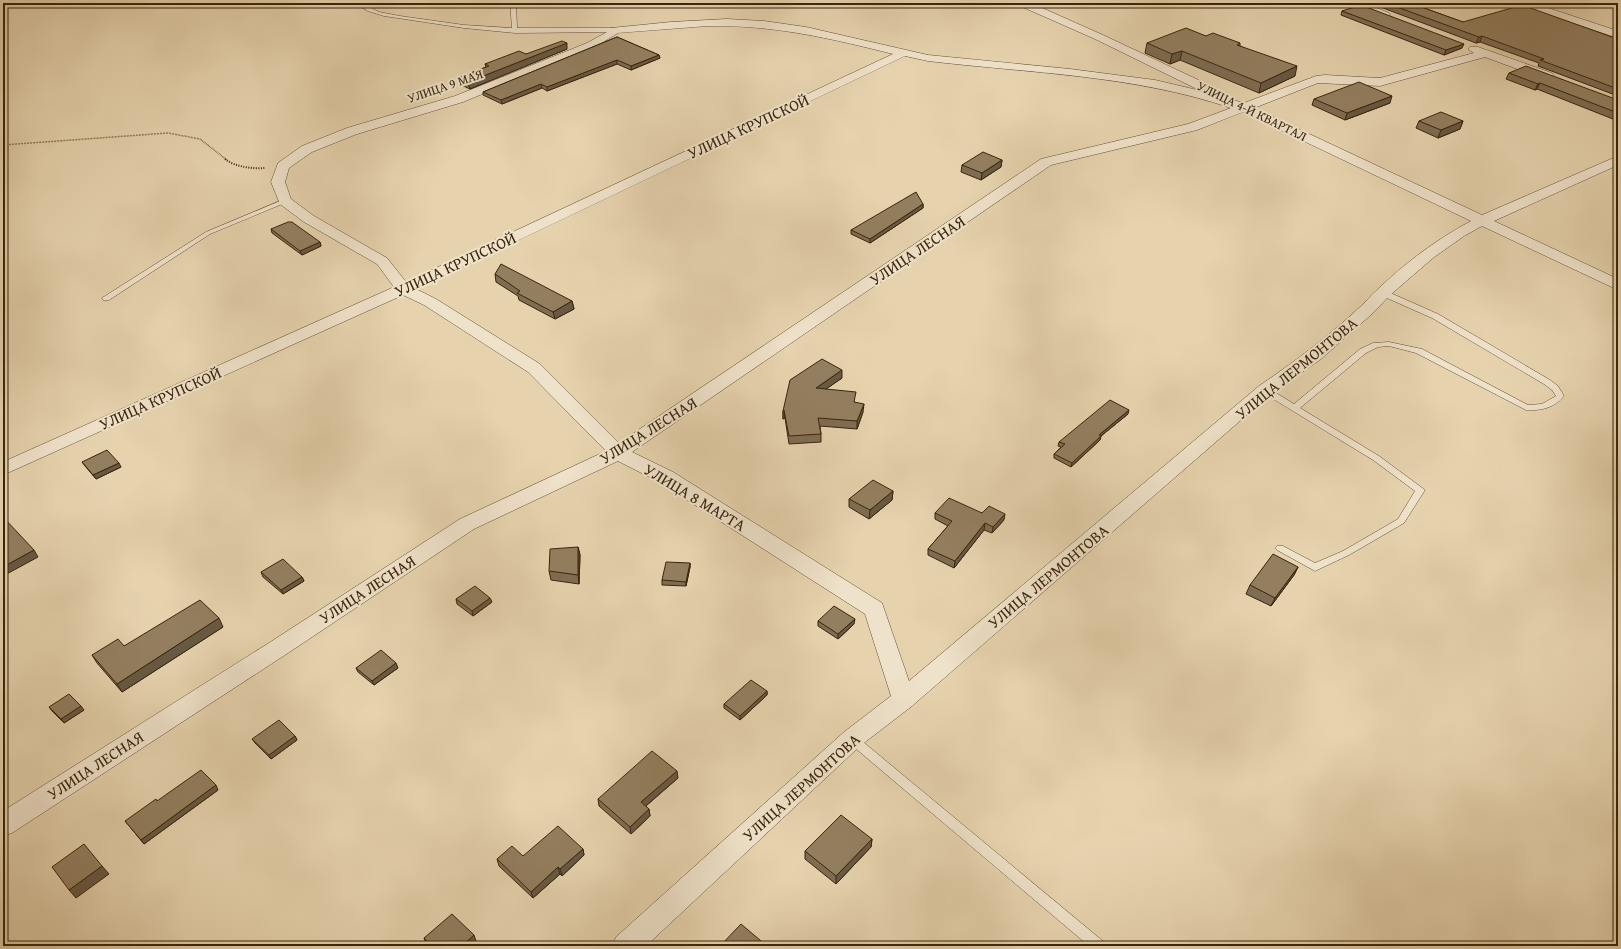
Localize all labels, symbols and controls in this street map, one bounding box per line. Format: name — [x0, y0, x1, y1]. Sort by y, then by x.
street label: УЛИЦА 9 МАЯ — [405, 64, 486, 108]
street label: УЛИЦА 4-Й КВАРТАЛ — [1194, 76, 1310, 146]
street label: УЛИЦА КРУПСКОЙ — [683, 87, 813, 165]
street label: УЛИЦА ЛЕСНАЯ — [864, 209, 970, 291]
street label: УЛИЦА КРУПСКОЙ — [390, 225, 520, 303]
street label: УЛИЦА ЛЕРМОНТОВА — [1230, 311, 1363, 425]
street label: УЛИЦА КРУПСКОЙ — [95, 360, 225, 436]
street label: УЛИЦА ЛЕСНАЯ — [595, 390, 702, 470]
street label: УЛИЦА 8 МАРТА — [640, 457, 751, 537]
street label: УЛИЦА ЛЕРМОНТОВА — [982, 518, 1114, 634]
street label: УЛИЦА ЛЕСНАЯ — [314, 548, 421, 629]
street label: УЛИЦА ЛЕСНАЯ — [42, 724, 149, 805]
street label: УЛИЦА ЛЕРМОНТОВА — [737, 727, 866, 847]

